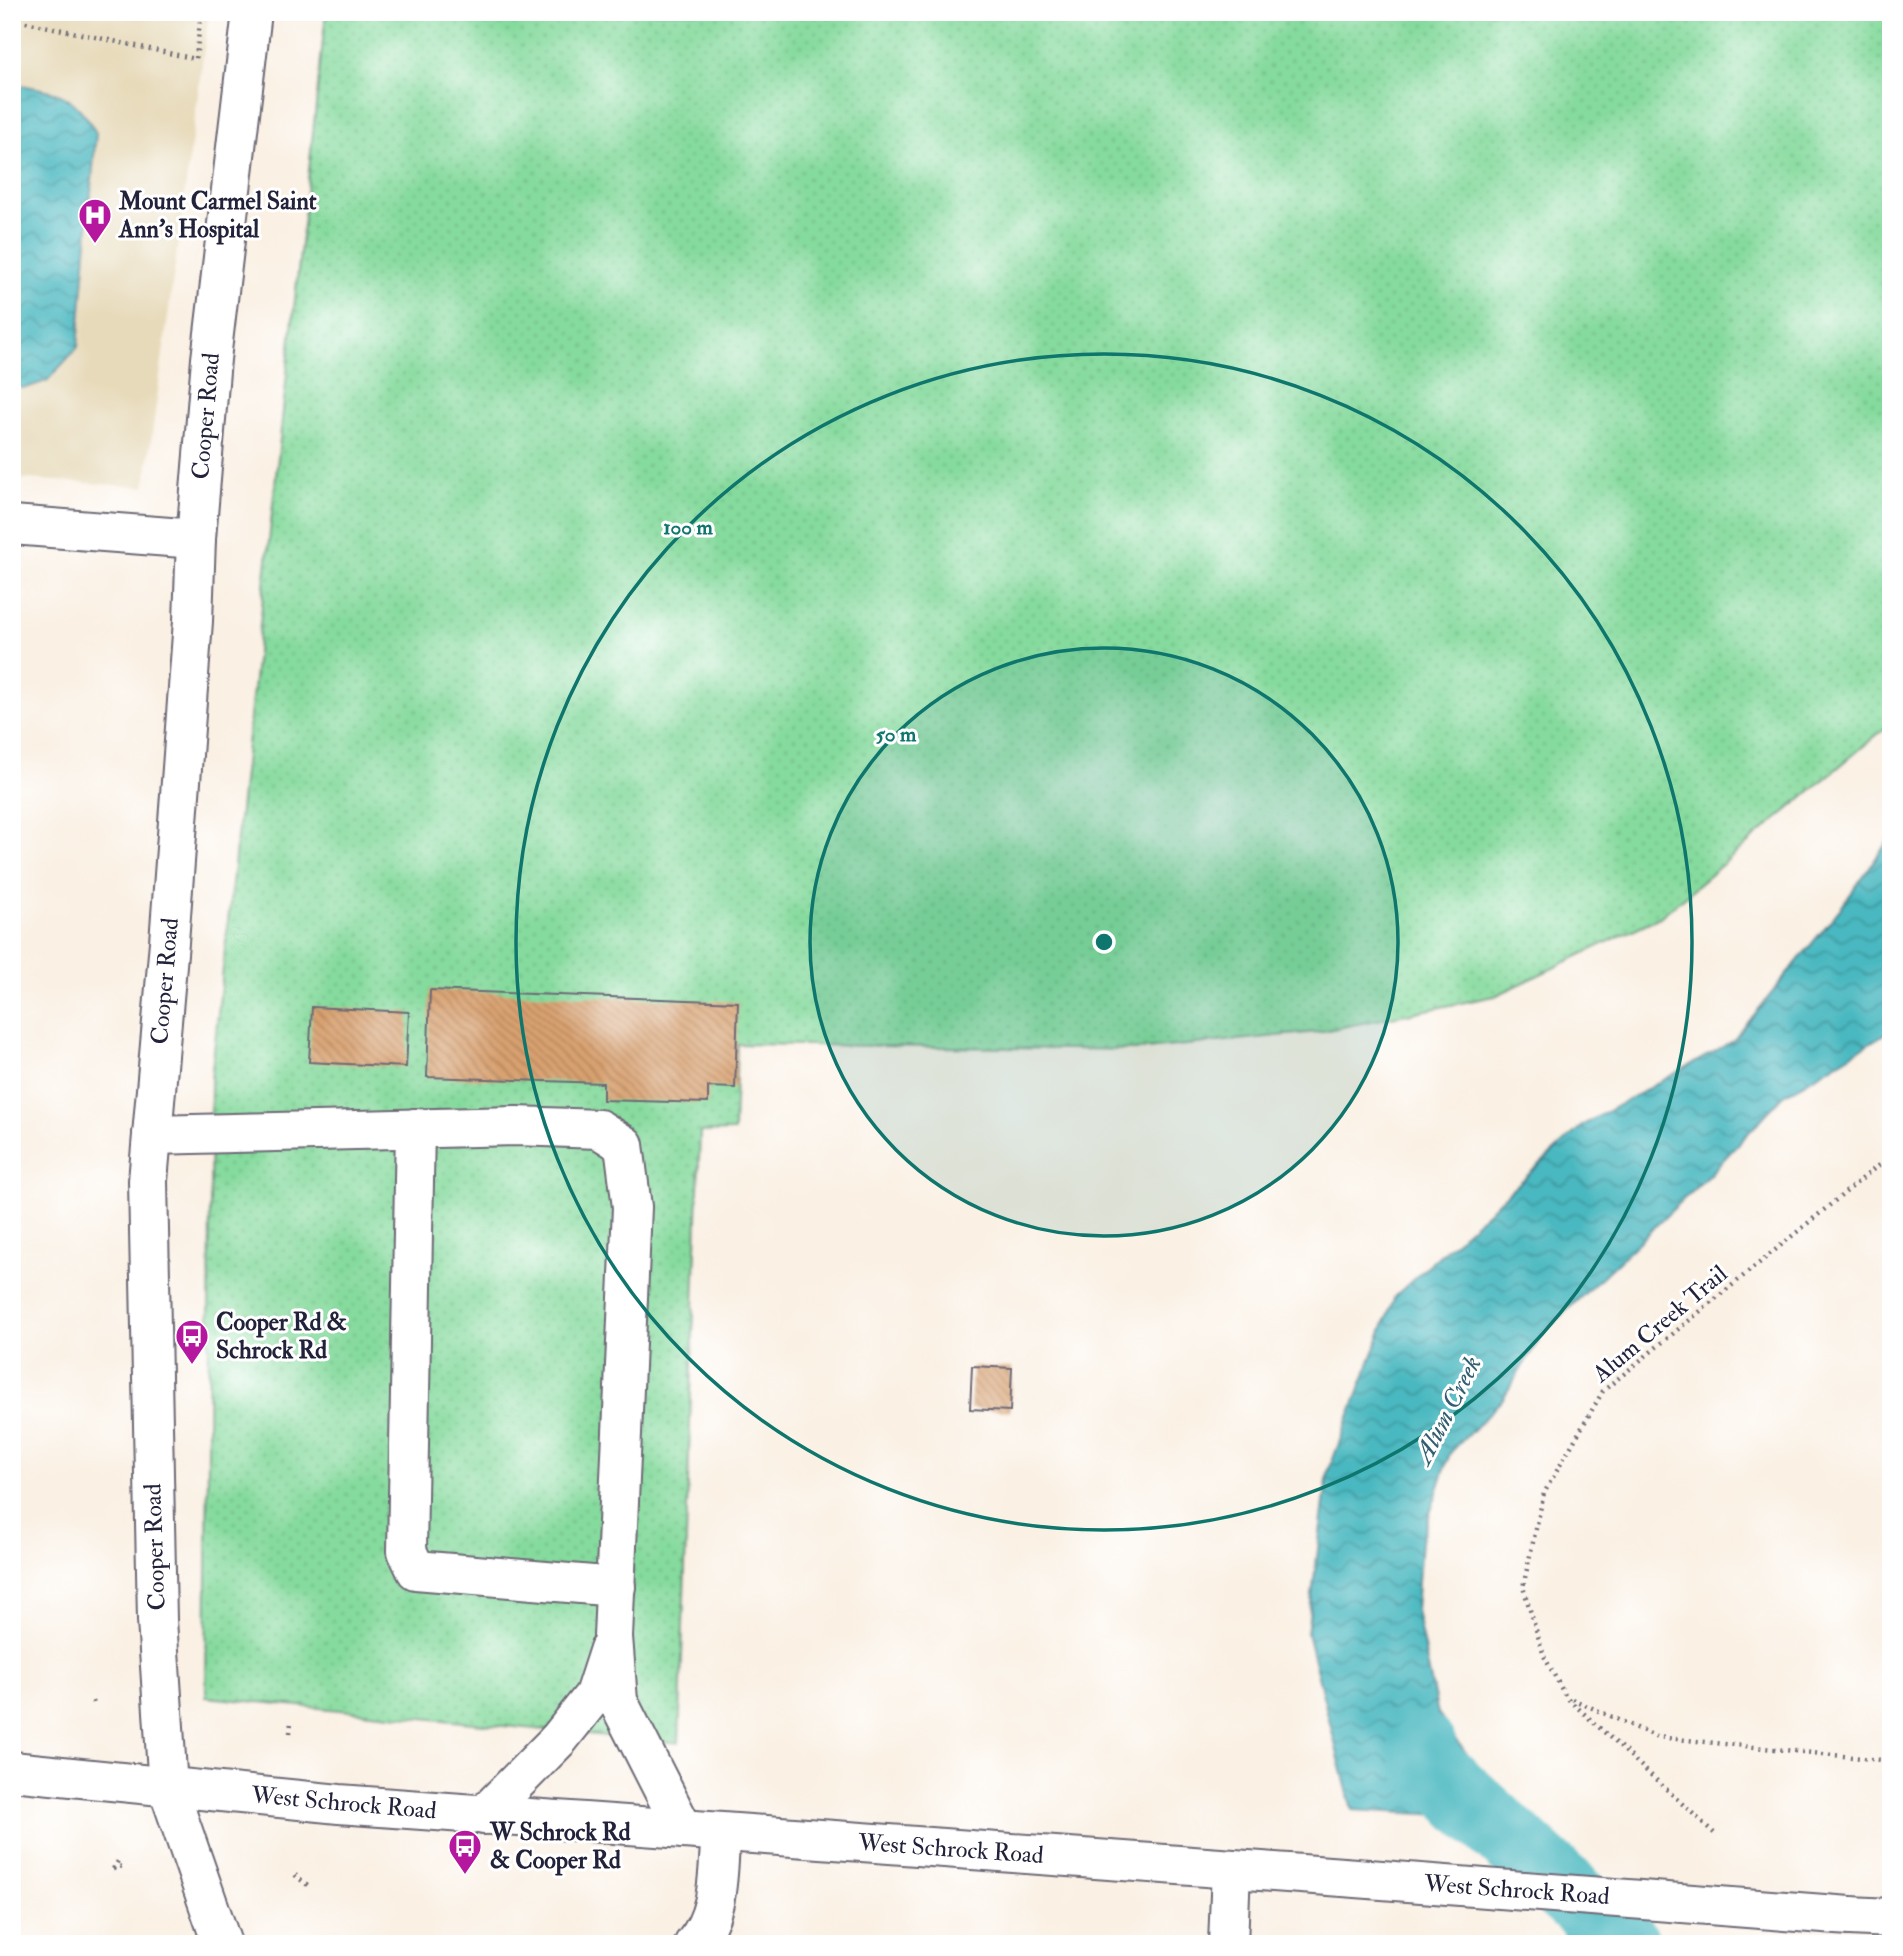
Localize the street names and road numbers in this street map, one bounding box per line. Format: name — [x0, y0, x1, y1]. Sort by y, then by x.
street label: Cooper Road — [185, 351, 227, 481]
street label: Cooper Road — [144, 916, 186, 1046]
street label: Alum Creek Trail — [1585, 1259, 1734, 1390]
street label: Cooper Road — [137, 1483, 173, 1611]
street label: West Schrock Road — [249, 1779, 438, 1827]
street label: West Schrock Road — [856, 1827, 1045, 1871]
street label: West Schrock Road — [1422, 1868, 1611, 1912]

